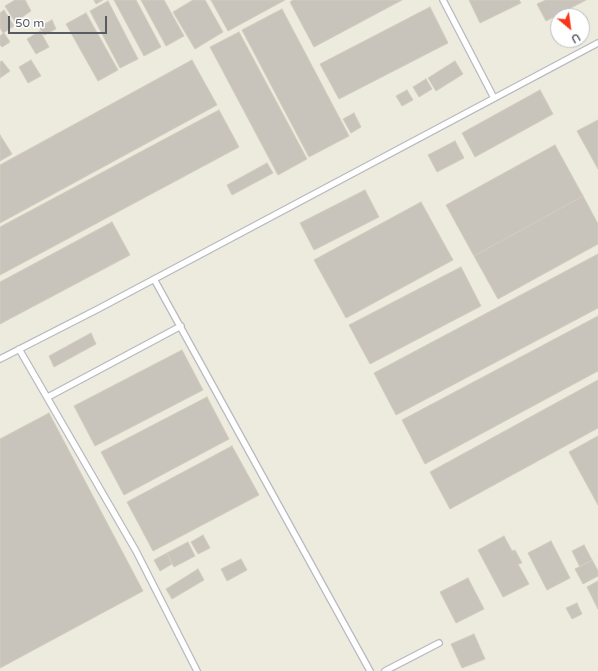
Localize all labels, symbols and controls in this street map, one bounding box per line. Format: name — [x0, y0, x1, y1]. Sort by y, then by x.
scale bar — [10, 8, 109, 34]
north arrow — [550, 8, 590, 48]
text: 50 m — [15, 16, 44, 30]
text: U — [569, 30, 582, 46]

